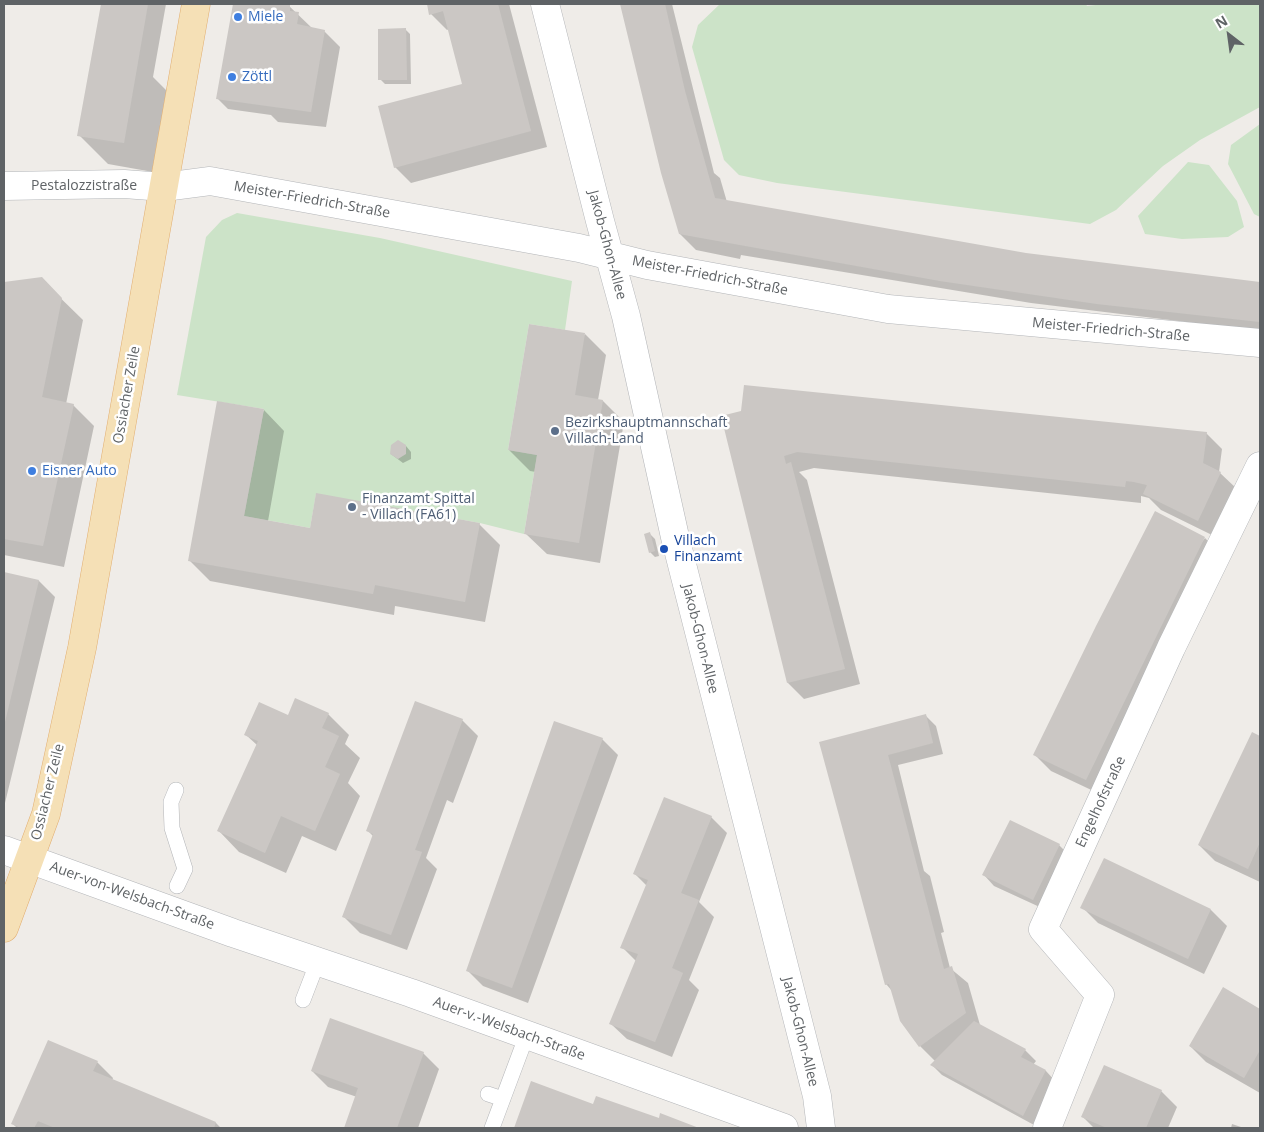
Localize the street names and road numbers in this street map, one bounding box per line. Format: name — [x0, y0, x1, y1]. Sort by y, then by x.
street label: Pestalozzistraße — [31, 178, 137, 194]
street label: Meister-Friedrich-Straße — [233, 178, 391, 222]
street label: Jakob-Ghon-Allee — [584, 189, 630, 301]
street label: Meister-Friedrich-Straße — [631, 253, 789, 299]
street label: Meister-Friedrich-Straße — [1031, 315, 1191, 345]
street label: Ossiacher Zeile — [110, 345, 144, 445]
street label: Jakob-Ghon-Allee — [678, 582, 722, 696]
street label: Ossiacher Zeile — [28, 742, 68, 842]
street label: Engelhofstraße — [1073, 754, 1129, 850]
street label: Auer-von-Welsbach-Straße — [47, 858, 217, 934]
street label: Jakob-Ghon-Allee — [778, 975, 822, 1089]
street label: Auer-v.-Welsbach-Straße — [431, 994, 587, 1064]

